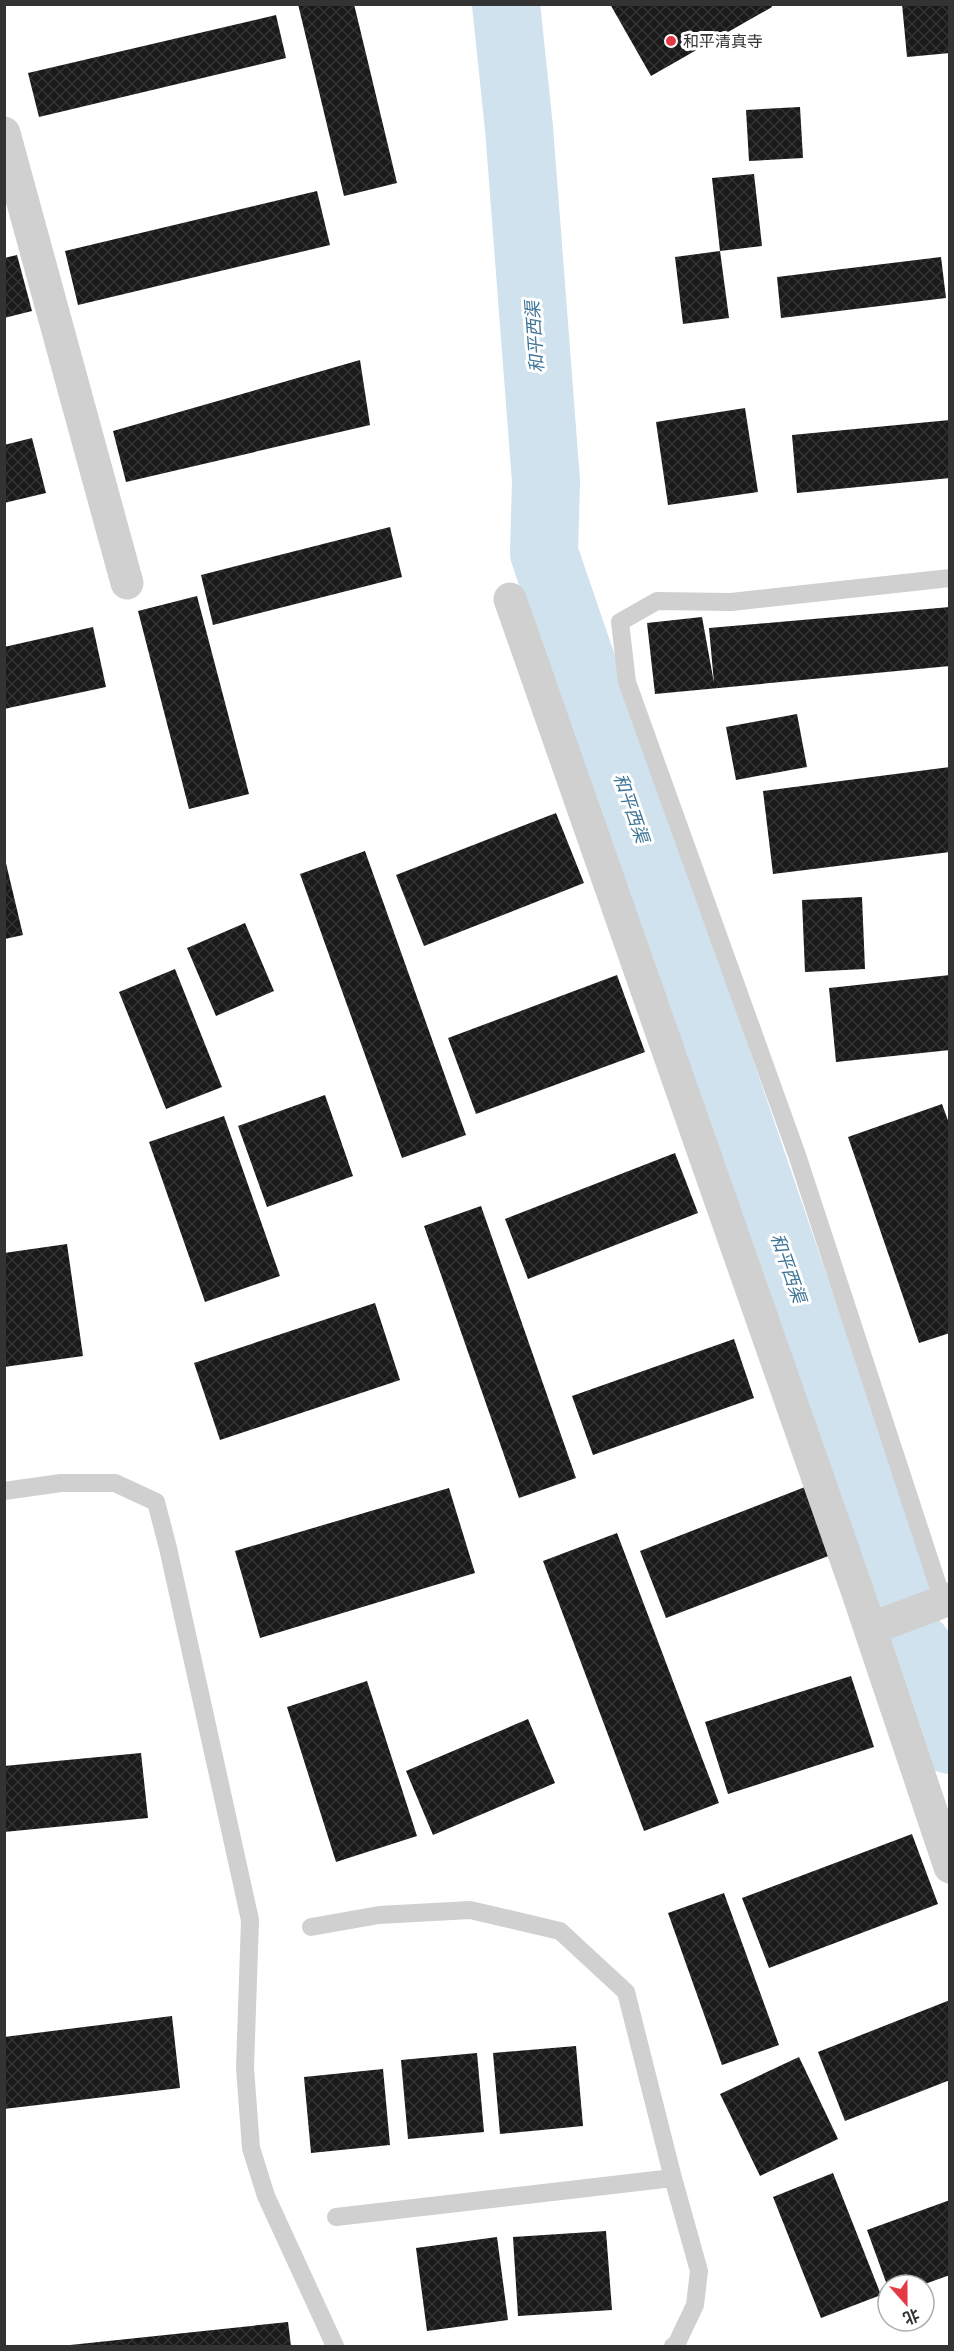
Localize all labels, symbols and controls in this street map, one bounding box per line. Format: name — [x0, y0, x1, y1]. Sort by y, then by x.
place label: 和平清真寺 — [683, 30, 763, 52]
marker: 和平清真寺 — [664, 34, 678, 48]
water label: 和平西渠 — [519, 297, 548, 374]
water label: 和平西渠 — [609, 770, 656, 848]
water label: 和平西渠 — [766, 1230, 813, 1308]
north arrow — [876, 2273, 936, 2333]
text: 北 — [900, 2304, 923, 2330]

